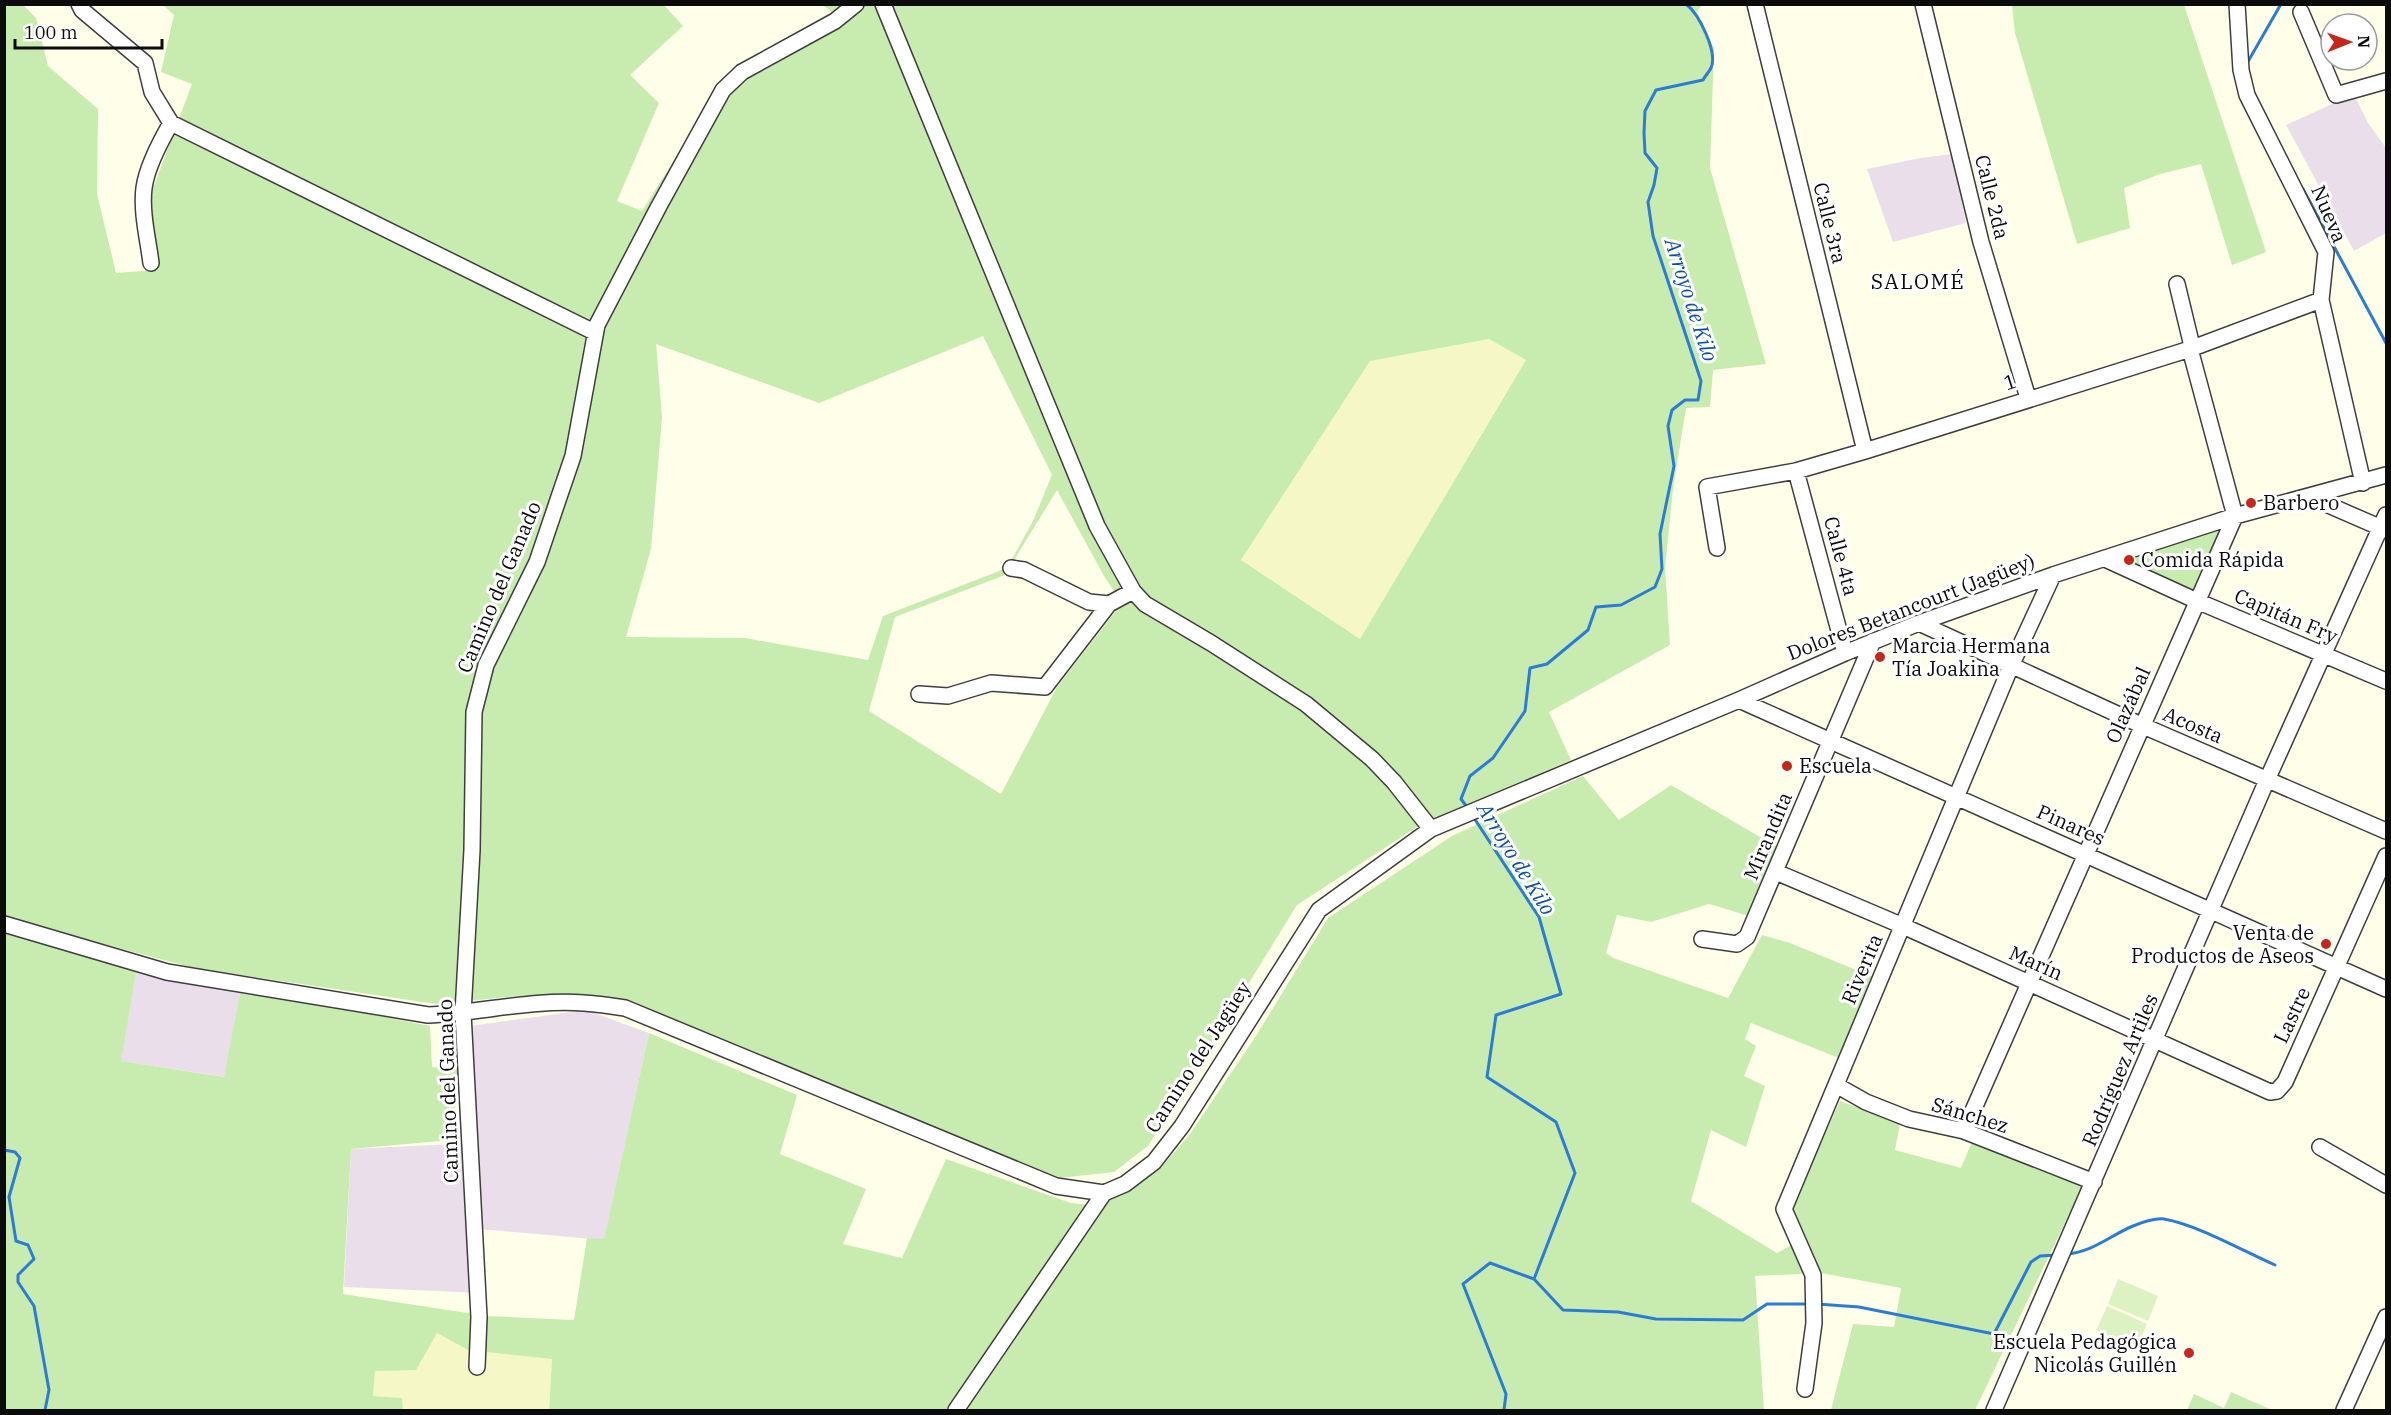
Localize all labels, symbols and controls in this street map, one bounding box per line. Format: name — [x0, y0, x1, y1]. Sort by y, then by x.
scale bar — [15, 12, 162, 50]
north arrow — [2319, 12, 2379, 72]
text: 100 m — [24, 21, 78, 44]
text: N — [2354, 35, 2374, 48]
street label: Calle 2da — [1969, 152, 2016, 242]
street label: Calle 3ra — [1807, 179, 1854, 266]
street label: Nueva — [2305, 181, 2354, 247]
water label: Arroyo de Kilo — [1658, 233, 1725, 365]
district label: SALOMÉ — [1871, 267, 1965, 295]
street label: 1 — [2000, 367, 2020, 396]
place label: Barbero — [2263, 489, 2339, 516]
marker: Barbero — [2244, 496, 2258, 510]
street label: Camino del Ganado — [450, 497, 547, 677]
street label: Calle 4ta — [1818, 513, 1865, 599]
place label: Comida Rápida — [2141, 546, 2284, 573]
street label: Dolores Betancourt (Jagüey) — [1783, 547, 2039, 666]
marker: Comida Rápida — [2122, 553, 2136, 567]
street label: Capitán Fry — [2230, 582, 2342, 650]
place label: Marcia Hermana Tía Joakina — [1892, 632, 2050, 682]
marker: Marcia Hermana Tía Joakina — [1873, 650, 1887, 664]
street label: Olazábal — [2099, 662, 2156, 747]
street label: Acosta — [2159, 700, 2227, 749]
place label: Escuela — [1799, 752, 1872, 779]
marker: Escuela — [1780, 759, 1794, 773]
street label: Mirandita — [1737, 788, 1798, 884]
water label: Arroyo de Kilo — [1470, 795, 1563, 920]
street label: Pinares — [2033, 798, 2110, 851]
place label: Venta de Productos de Aseos — [2131, 919, 2314, 969]
street label: Riverita — [1835, 929, 1888, 1008]
marker: Venta de Productos de Aseos — [2319, 937, 2333, 951]
street label: Marín — [2005, 939, 2068, 986]
street label: Camino del Jagüey — [1138, 975, 1257, 1138]
street label: Lastre — [2267, 982, 2316, 1047]
street label: Rodríguez Artiles — [2075, 989, 2164, 1150]
street label: Camino del Ganado — [431, 999, 464, 1183]
street label: Sánchez — [1928, 1090, 2012, 1139]
place label: Escuela Pedagógica Nicolás Guillén — [1993, 1328, 2177, 1378]
marker: Escuela Pedagógica Nicolás Guillén — [2182, 1346, 2196, 1360]

